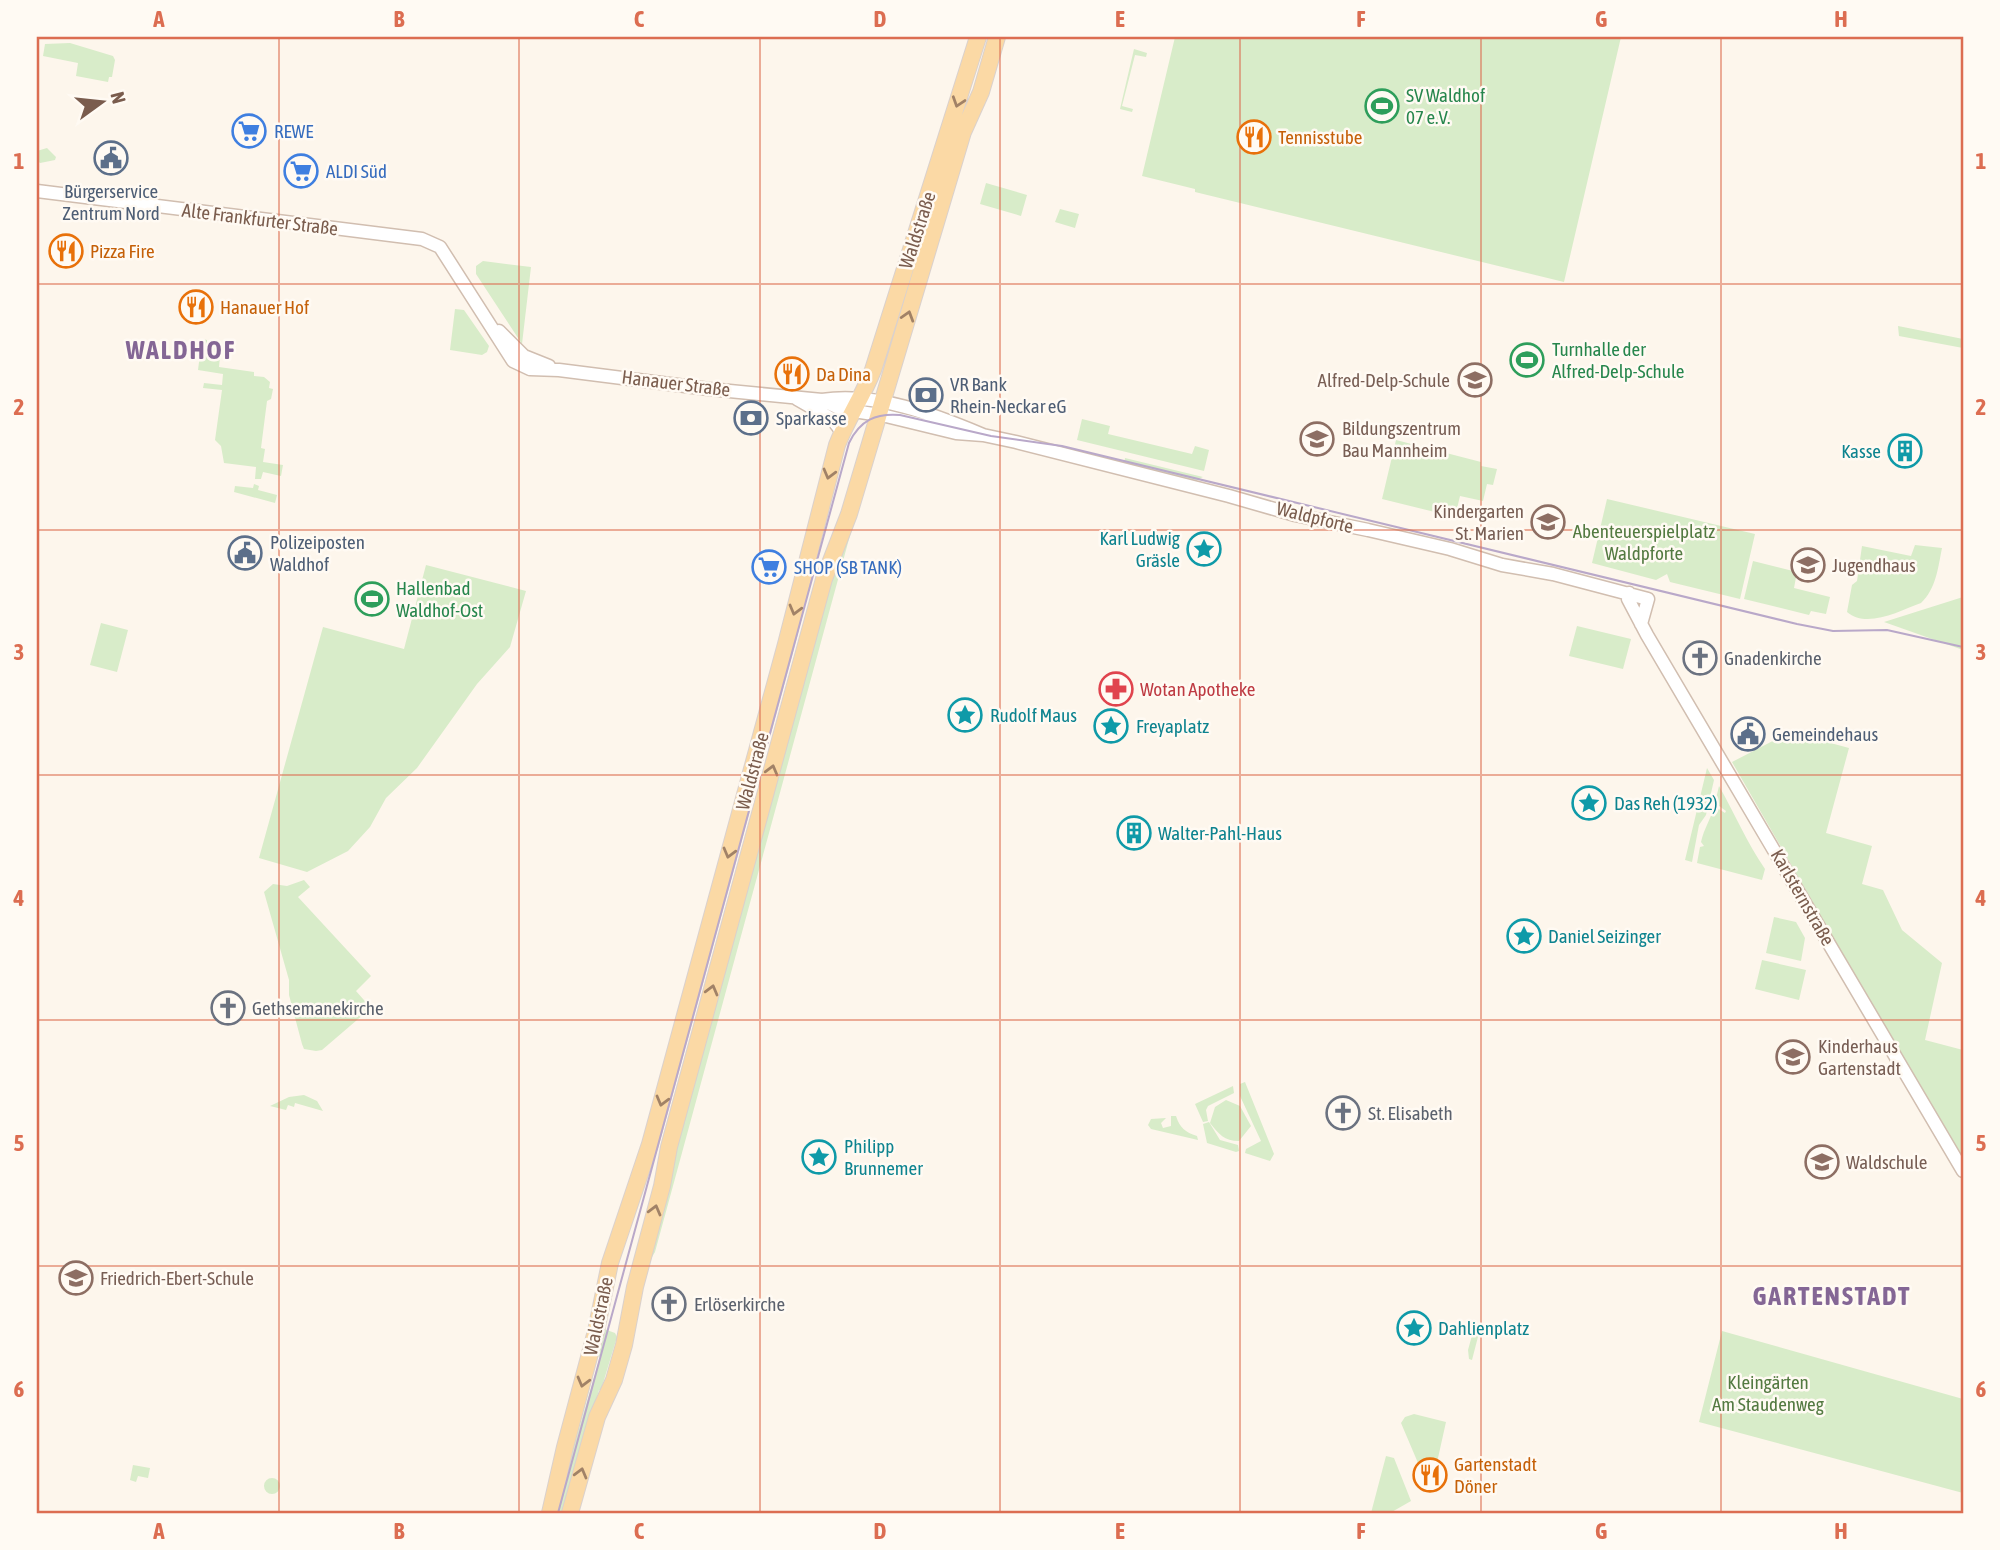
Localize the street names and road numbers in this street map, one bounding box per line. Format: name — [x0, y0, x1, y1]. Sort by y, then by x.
street label: Waldstraße — [894, 189, 940, 271]
street label: Alte Frankfurter Straße — [181, 199, 339, 239]
street label: Hanauer Straße — [621, 365, 731, 401]
street label: Waldpforte — [1274, 497, 1356, 537]
street label: Waldstraße — [731, 730, 773, 812]
street label: Karlsternstraße — [1767, 845, 1839, 949]
street label: Waldstraße — [579, 1275, 617, 1357]

